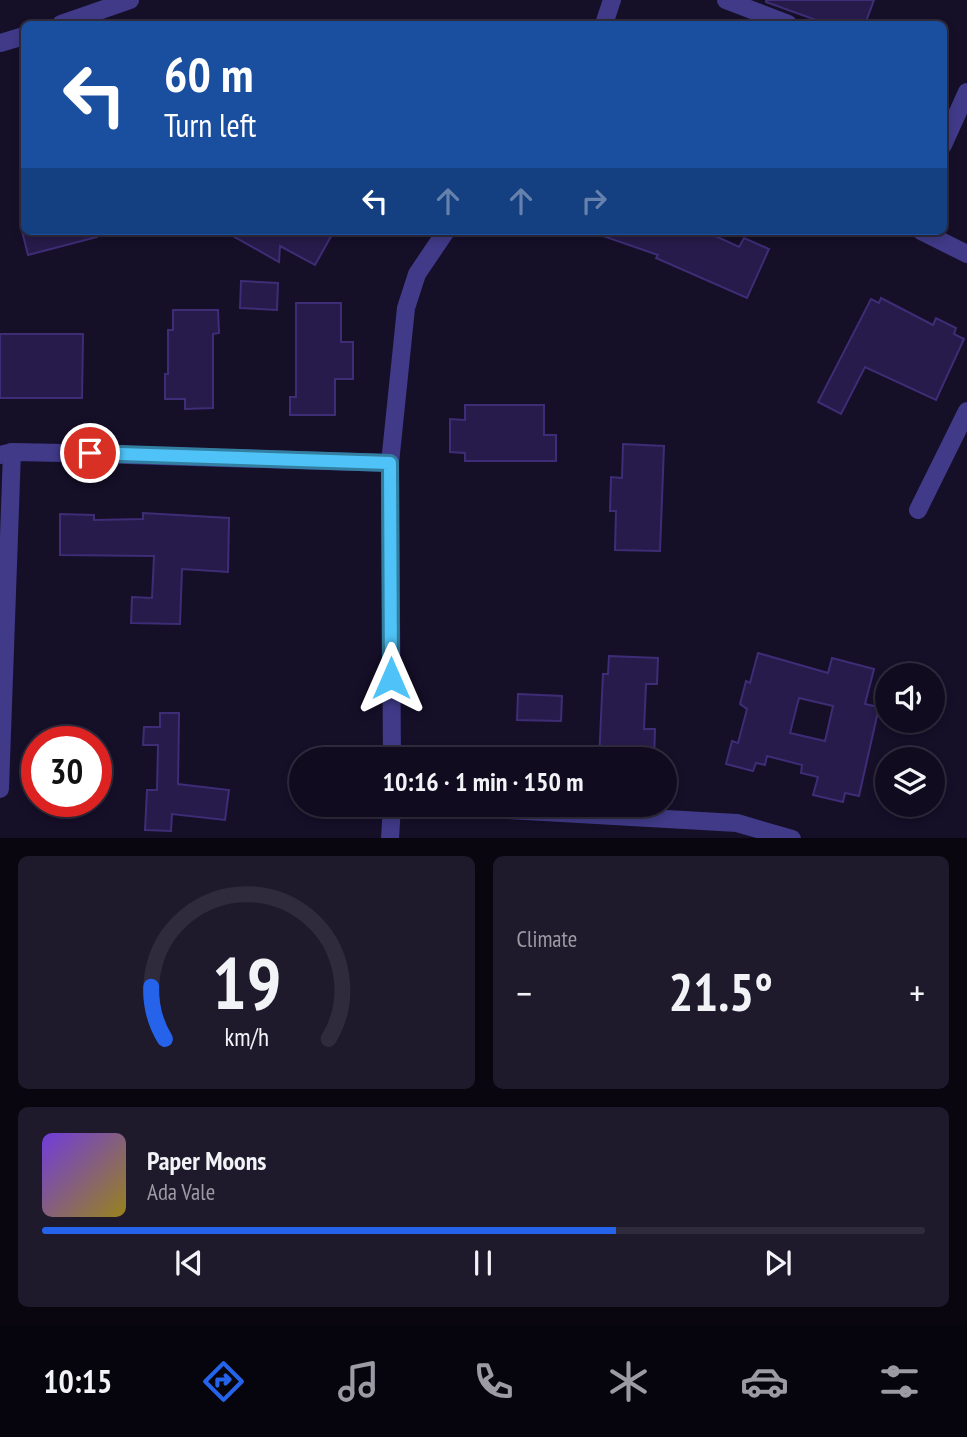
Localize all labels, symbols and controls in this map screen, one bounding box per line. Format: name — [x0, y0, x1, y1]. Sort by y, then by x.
text: 60 m — [164, 42, 253, 106]
icon: left — [49, 49, 140, 140]
text: Turn left — [164, 104, 256, 146]
icon: left — [356, 182, 394, 220]
icon: ahead — [429, 182, 467, 220]
icon: ahead — [502, 182, 540, 220]
icon: right — [575, 182, 613, 220]
pin — [60, 423, 120, 483]
icon: arrive — [71, 434, 109, 472]
position arrow — [354, 641, 428, 715]
map controls — [875, 663, 945, 817]
button: sound — [875, 663, 945, 733]
speed limit sign: 30 — [21, 726, 112, 817]
button: layers — [875, 747, 945, 817]
text: 10:16 · 1 min · 150 m — [383, 765, 583, 798]
text: Climate — [517, 924, 577, 953]
text: 19 — [211, 935, 281, 1029]
text: 21.5° — [668, 958, 773, 1025]
text: − — [517, 968, 532, 1017]
text: + — [909, 968, 925, 1017]
text: km/h — [224, 1020, 268, 1052]
text: Paper Moons — [147, 1144, 266, 1177]
text: Ada Vale — [147, 1177, 215, 1206]
icon: previous — [170, 1244, 208, 1282]
icon: pause — [464, 1244, 502, 1282]
icon: next — [759, 1244, 797, 1282]
icon: directions — [199, 1357, 248, 1406]
icon: music — [334, 1357, 383, 1406]
icon: phone — [469, 1357, 518, 1406]
icon: climate — [604, 1357, 653, 1406]
icon: car — [740, 1357, 789, 1406]
icon: filters — [875, 1357, 924, 1406]
text: 10:15 — [43, 1360, 112, 1402]

